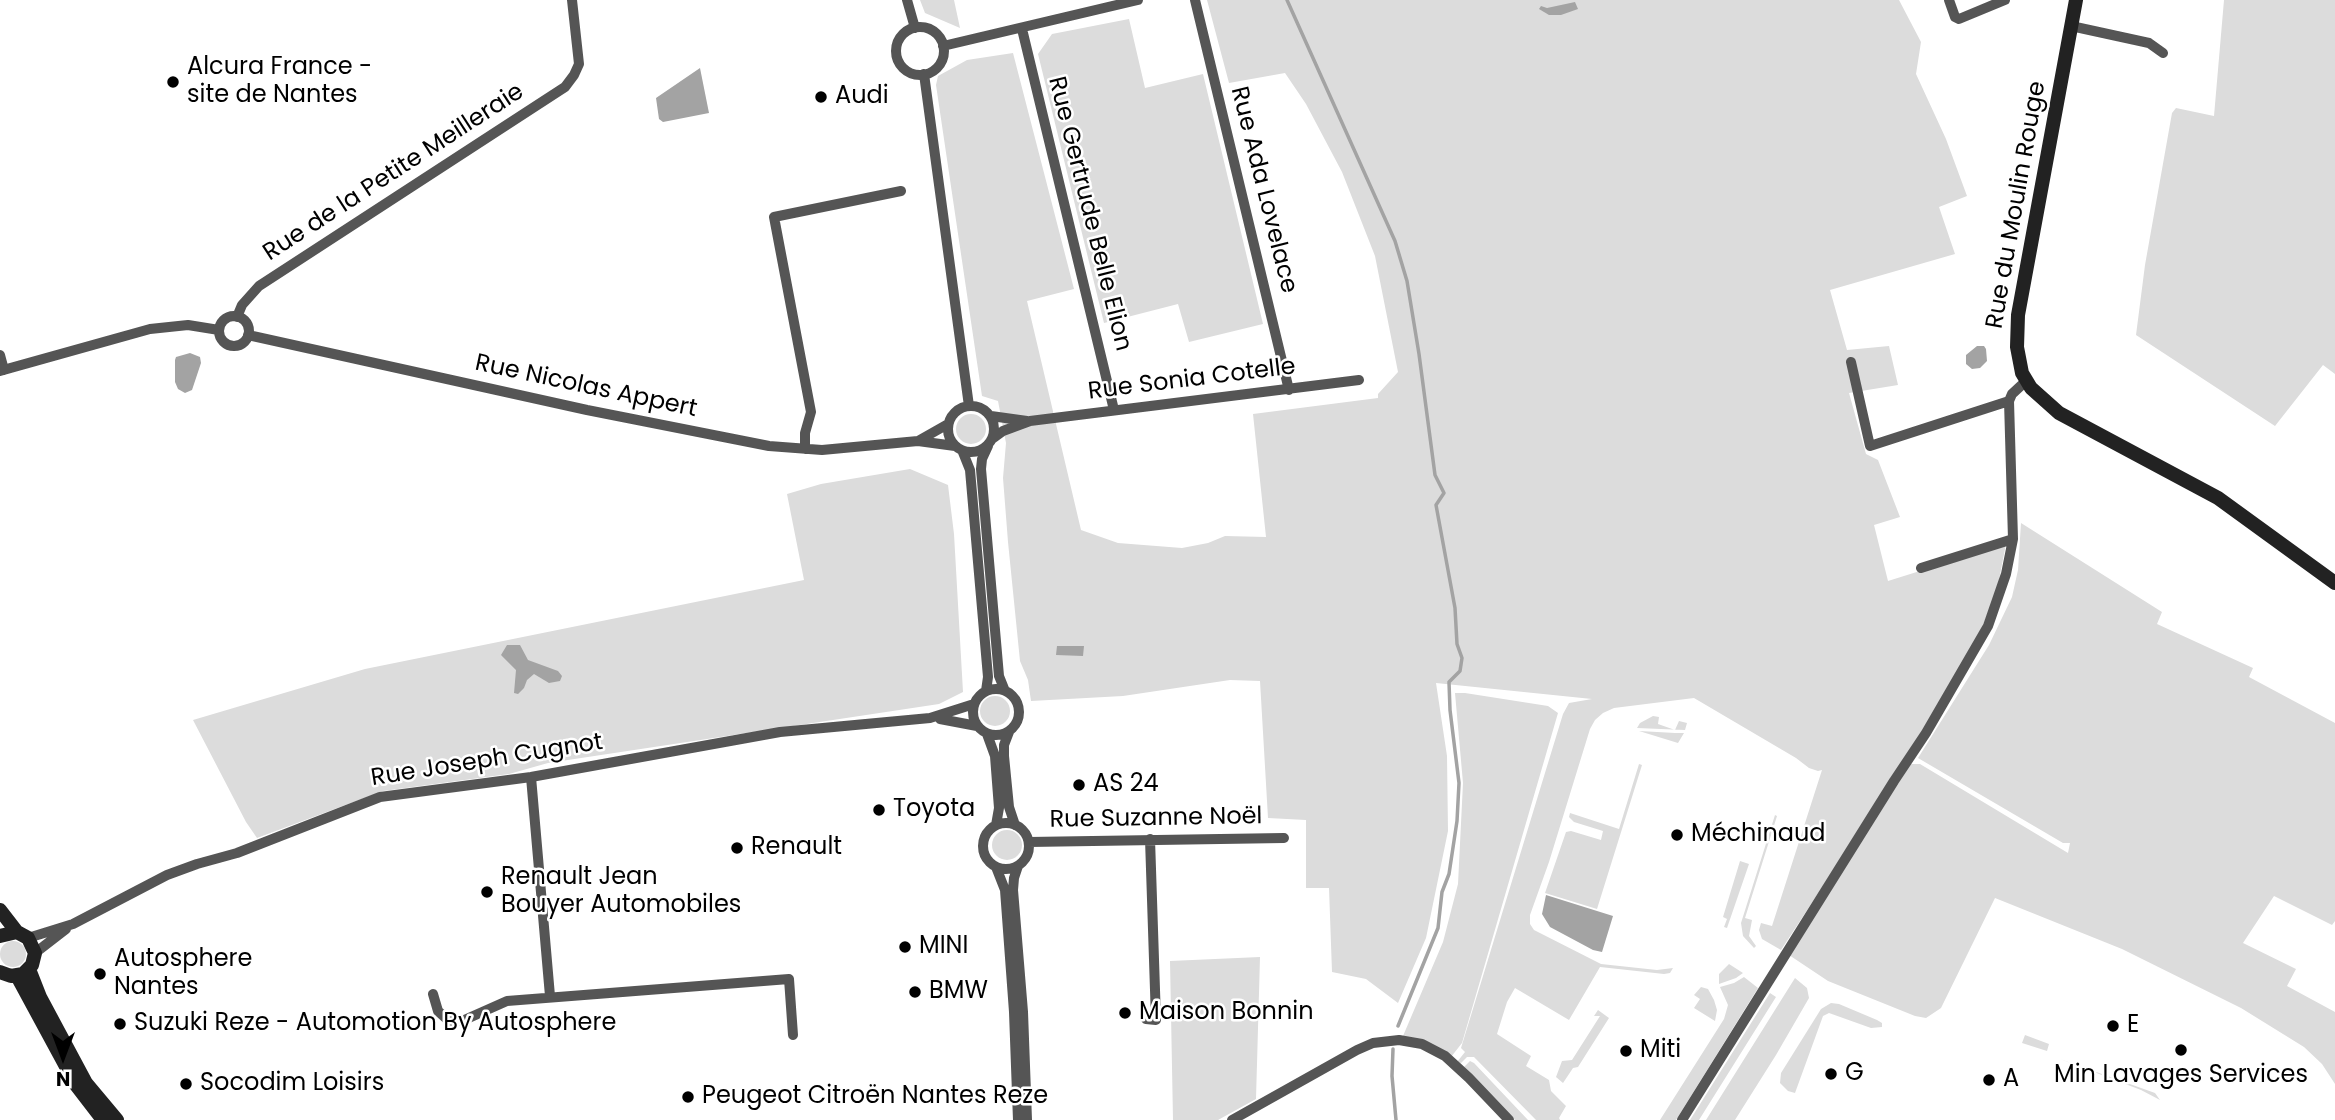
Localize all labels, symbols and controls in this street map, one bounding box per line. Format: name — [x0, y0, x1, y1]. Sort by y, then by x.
place label: Alcura France - site de Nantes — [187, 54, 372, 110]
marker: Alcura France - site de Nantes — [165, 74, 181, 90]
street label: Rue Gertrude Belle Elion — [1041, 74, 1137, 354]
street label: Rue de la Petite Meilleraie — [258, 78, 530, 268]
street label: Rue du Moulin Rouge — [1981, 79, 2053, 331]
place label: Audi — [835, 83, 889, 111]
street label: Rue Ada Lovelace — [1223, 84, 1303, 296]
marker: Audi — [813, 89, 829, 105]
street label: Rue Nicolas Appert — [472, 349, 700, 425]
street label: Rue Sonia Cotelle — [1087, 353, 1297, 407]
street label: Rue Joseph Cugnot — [369, 728, 605, 794]
place label: AS 24 — [1093, 771, 1159, 799]
marker: AS 24 — [1071, 777, 1087, 793]
place label: Toyota — [893, 796, 975, 824]
marker: Toyota — [871, 802, 887, 818]
street label: Rue Suzanne Noël — [1049, 803, 1263, 835]
place label: Méchinaud — [1691, 821, 1826, 849]
marker: Méchinaud — [1669, 827, 1685, 843]
place label: Renault — [751, 834, 842, 862]
marker: Renault — [729, 840, 745, 856]
place label: Renault Jean Bouyer Automobiles — [501, 864, 741, 920]
marker: Renault Jean Bouyer Automobiles — [479, 884, 495, 900]
place label: MINI — [919, 933, 968, 961]
marker: MINI — [897, 939, 913, 955]
place label: Autosphere Nantes — [114, 946, 252, 1002]
marker: Autosphere Nantes — [92, 966, 108, 982]
place label: BMW — [929, 978, 988, 1006]
marker: BMW — [907, 984, 923, 1000]
place label: Maison Bonnin — [1139, 999, 1314, 1027]
marker: Maison Bonnin — [1117, 1005, 1133, 1021]
place label: Suzuki Reze - Automotion By Autosphere — [134, 1010, 616, 1038]
place label: E — [2127, 1012, 2139, 1040]
marker: Suzuki Reze - Automotion By Autosphere — [112, 1016, 128, 1032]
marker: E — [2105, 1018, 2121, 1034]
north arrow — [28, 1022, 98, 1092]
place label: Miti — [1640, 1037, 1681, 1065]
marker: Min Lavages Services — [2173, 1042, 2189, 1058]
marker: Miti — [1618, 1043, 1634, 1059]
place label: G — [1845, 1060, 1864, 1088]
place label: Min Lavages Services — [2054, 1062, 2308, 1090]
text: N — [56, 1065, 70, 1092]
marker: G — [1823, 1066, 1839, 1082]
place label: A — [2003, 1066, 2019, 1094]
place label: Socodim Loisirs — [200, 1070, 384, 1098]
marker: A — [1981, 1072, 1997, 1088]
marker: Socodim Loisirs — [178, 1076, 194, 1092]
place label: Peugeot Citroën Nantes Reze — [702, 1083, 1048, 1111]
marker: Peugeot Citroën Nantes Reze — [680, 1089, 696, 1105]

